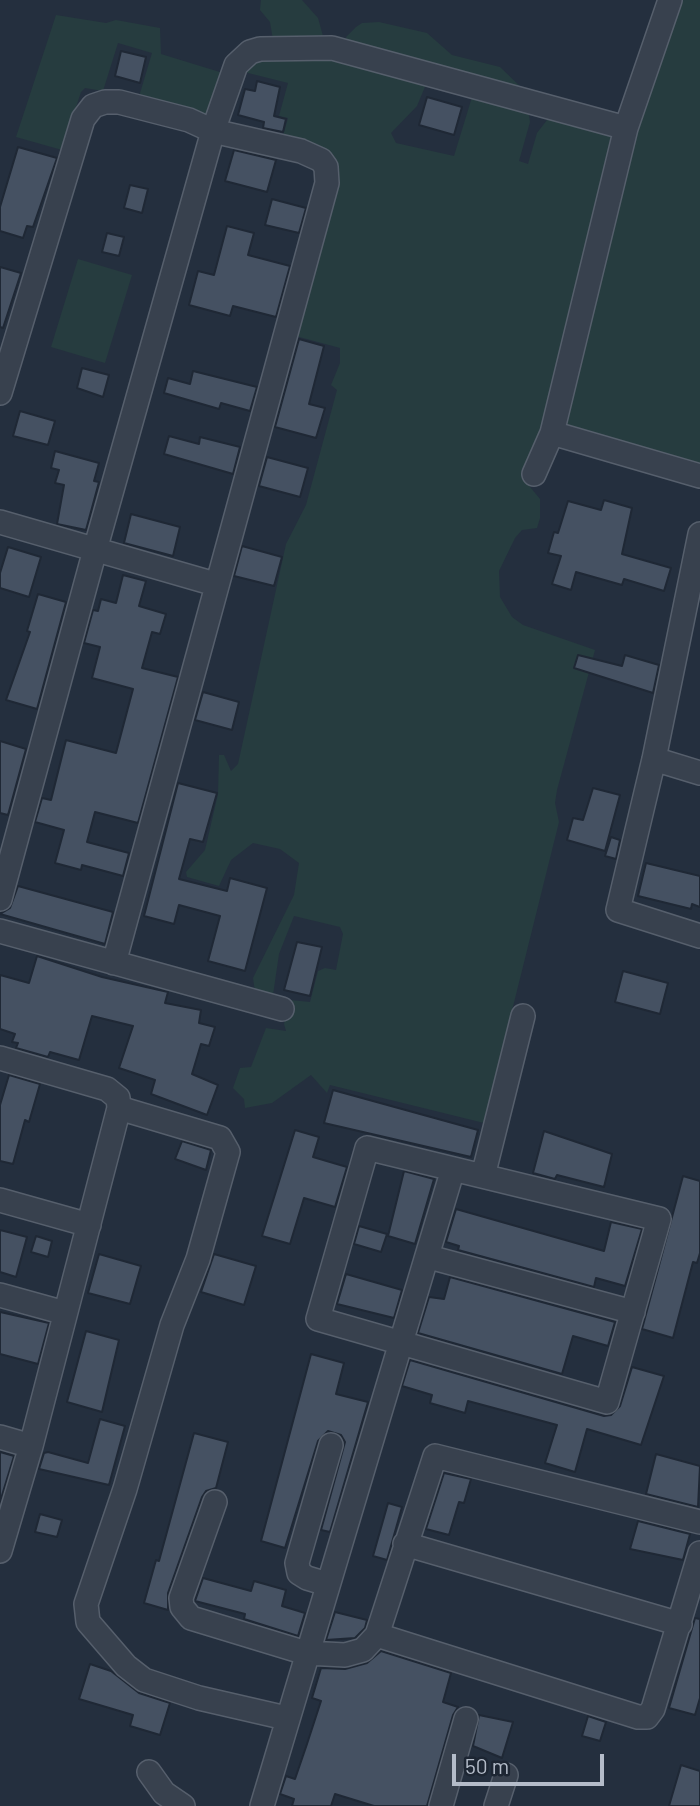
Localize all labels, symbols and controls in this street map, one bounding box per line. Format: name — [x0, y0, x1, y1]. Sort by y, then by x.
scale bar — [455, 1740, 607, 1784]
text: 50 m — [465, 1753, 509, 1778]

